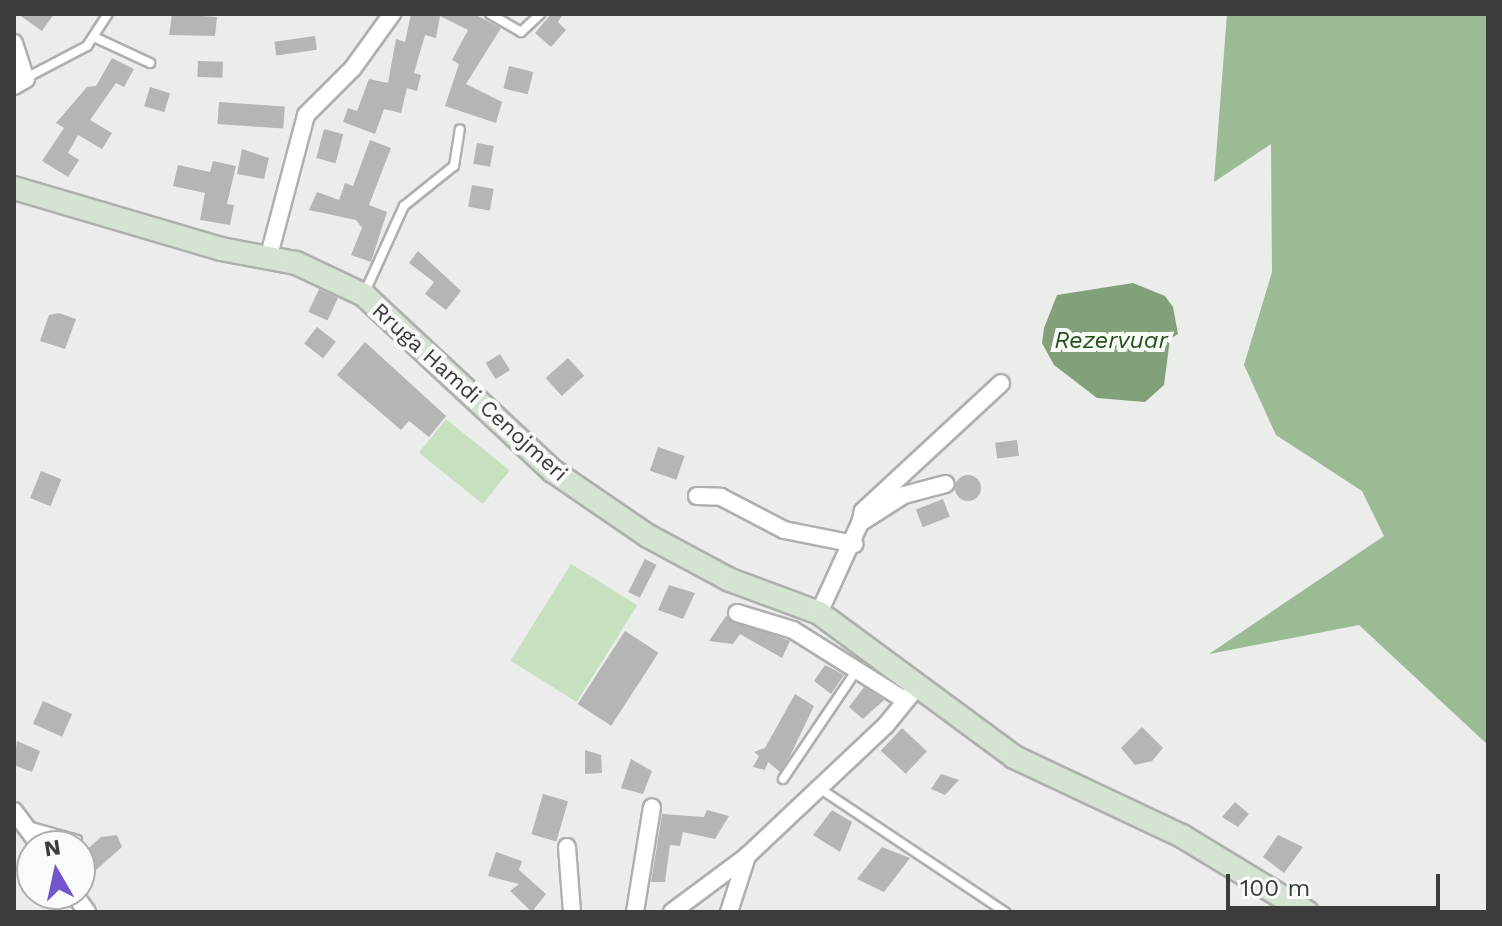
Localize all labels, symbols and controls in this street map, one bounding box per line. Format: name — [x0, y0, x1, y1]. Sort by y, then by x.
street label: Rruga Hamdi Cenojmeri — [367, 297, 573, 487]
water label: Rezervuar — [1054, 327, 1168, 355]
north arrow — [16, 830, 96, 910]
text: N — [42, 834, 62, 861]
scale bar — [1230, 858, 1444, 908]
text: 100 m — [1240, 874, 1310, 902]

